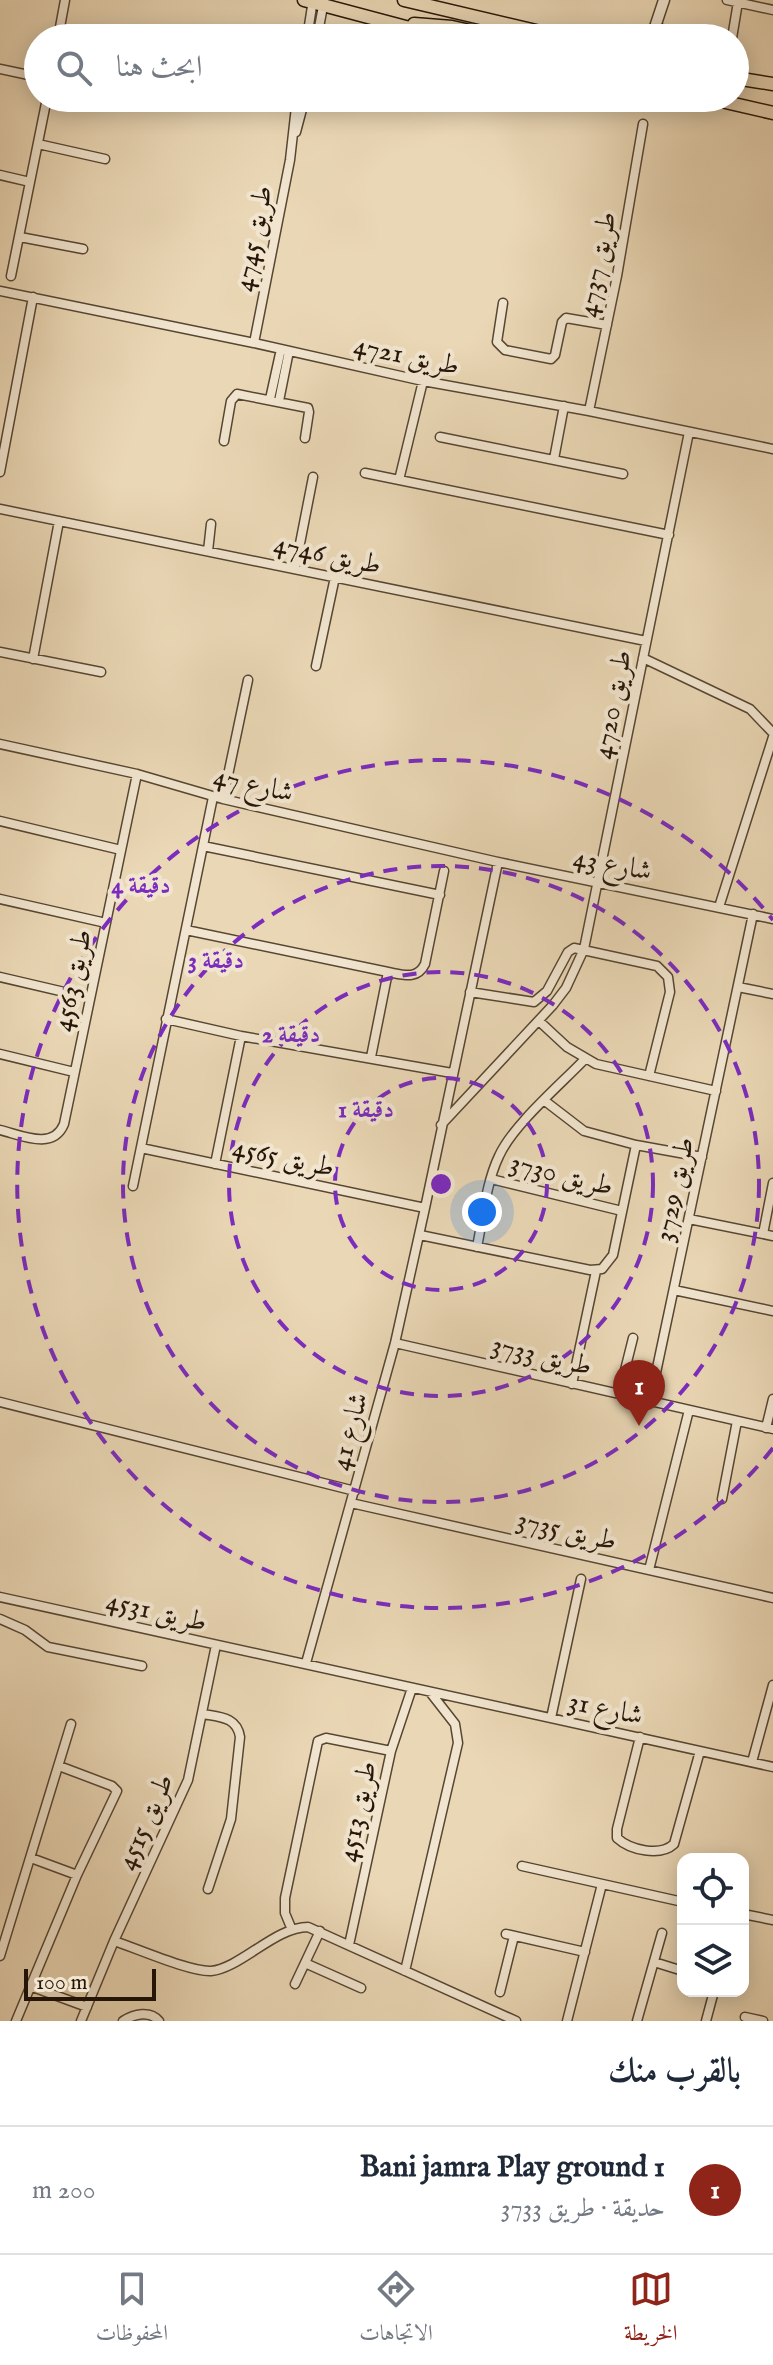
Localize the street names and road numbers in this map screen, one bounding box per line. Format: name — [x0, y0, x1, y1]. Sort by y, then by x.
street label: طريق 4745 — [227, 183, 282, 294]
street label: طريق 4737 — [571, 209, 626, 320]
street label: طريق 4721 — [351, 328, 462, 385]
street label: طريق 4746 — [271, 527, 384, 584]
street label: طريق 4720 — [586, 647, 641, 762]
street label: شارع 47 — [209, 759, 297, 815]
street label: شارع 43 — [570, 841, 655, 894]
street label: طريق 4563 — [46, 926, 101, 1035]
street label: طريق 4565 — [229, 1131, 337, 1186]
street label: طريق 3729 — [647, 1134, 704, 1245]
street label: طريق 3730 — [506, 1146, 617, 1205]
street label: طريق 3733 — [488, 1328, 595, 1385]
street label: شارع 41 — [323, 1389, 381, 1475]
street label: طريق 3735 — [513, 1503, 620, 1560]
street label: طريق 4531 — [103, 1584, 210, 1641]
street label: شارع 31 — [564, 1684, 646, 1738]
street label: طريق 4513 — [331, 1758, 386, 1865]
street label: طريق 4515 — [110, 1768, 183, 1876]

